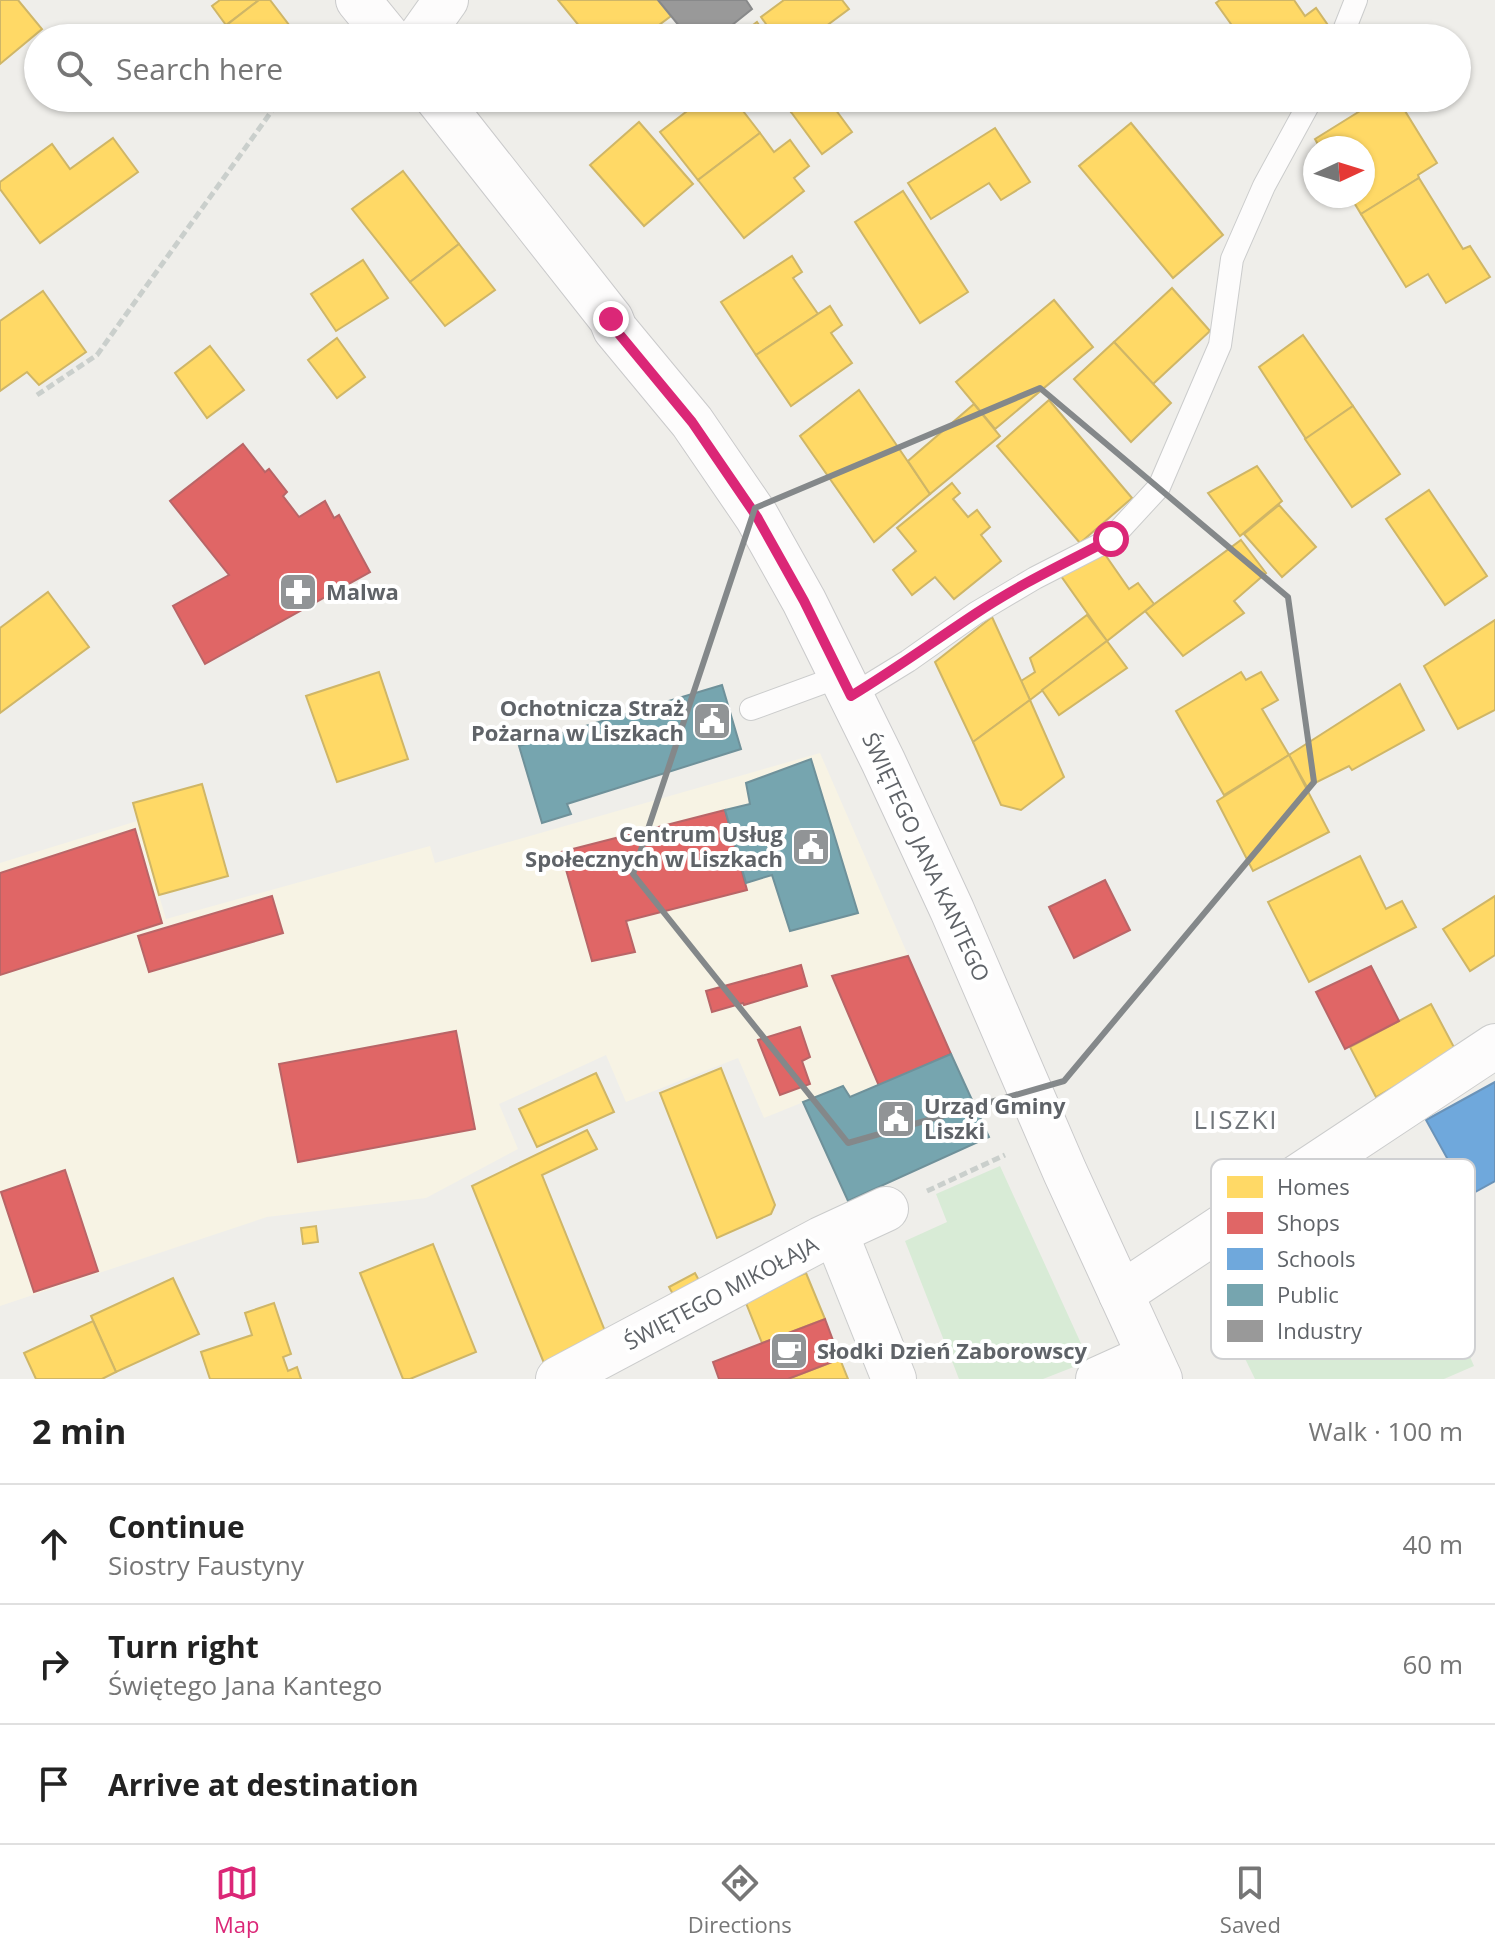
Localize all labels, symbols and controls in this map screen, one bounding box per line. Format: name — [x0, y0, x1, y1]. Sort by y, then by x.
search box — [24, 24, 1471, 112]
icon: search — [52, 46, 96, 90]
text: Search here — [116, 48, 283, 89]
north arrow — [1303, 136, 1375, 208]
route end — [593, 301, 629, 337]
route start — [1093, 521, 1129, 557]
pharmacy icon: Malwa — [277, 571, 319, 613]
place label: Malwa — [326, 576, 399, 606]
place label: Ochotnicza Straż Pożarna w Liszkach — [471, 692, 684, 747]
public building icon: Ochotnicza Straż Pożarna w Liszkach — [691, 700, 733, 742]
street label: ŚWIĘTEGO JANA KANTEGO — [856, 727, 998, 986]
place label: Centrum Usług Społecznych w Liszkach — [525, 818, 784, 873]
public building icon: Centrum Usług Społecznych w Liszkach — [790, 826, 832, 868]
place label: Urząd Gminy Liszki — [924, 1090, 1066, 1145]
public building icon: Urząd Gminy Liszki — [875, 1098, 917, 1140]
district label: LISZKI — [1193, 1101, 1279, 1137]
legend — [1211, 1159, 1475, 1359]
text: Homes — [1277, 1171, 1350, 1201]
text: Shops — [1277, 1207, 1340, 1237]
street label: ŚWIĘTEGO MIKOŁAJA — [618, 1228, 823, 1356]
text: Schools — [1277, 1243, 1356, 1273]
text: Public — [1277, 1279, 1339, 1309]
text: Industry — [1277, 1315, 1363, 1345]
cafe icon: Słodki Dzień Zaborowscy — [768, 1330, 810, 1372]
place label: Słodki Dzień Zaborowscy — [817, 1335, 1088, 1365]
text: 2 min — [32, 1408, 126, 1454]
text: Walk · 100 m — [1309, 1413, 1463, 1449]
text: Continue — [108, 1506, 245, 1547]
icon: ahead — [32, 1522, 76, 1566]
text: 40 m — [1402, 1526, 1463, 1562]
text: Siostry Faustyny — [108, 1547, 304, 1583]
text: Turn right — [108, 1626, 259, 1667]
icon: right — [32, 1642, 76, 1686]
text: 60 m — [1402, 1646, 1463, 1682]
text: Świętego Jana Kantego — [108, 1667, 382, 1703]
icon: arrive — [32, 1762, 76, 1806]
text: Arrive at destination — [108, 1764, 419, 1805]
tab: Map — [214, 1861, 260, 1939]
tab: Directions — [688, 1861, 792, 1939]
tab: Saved — [1220, 1861, 1281, 1939]

